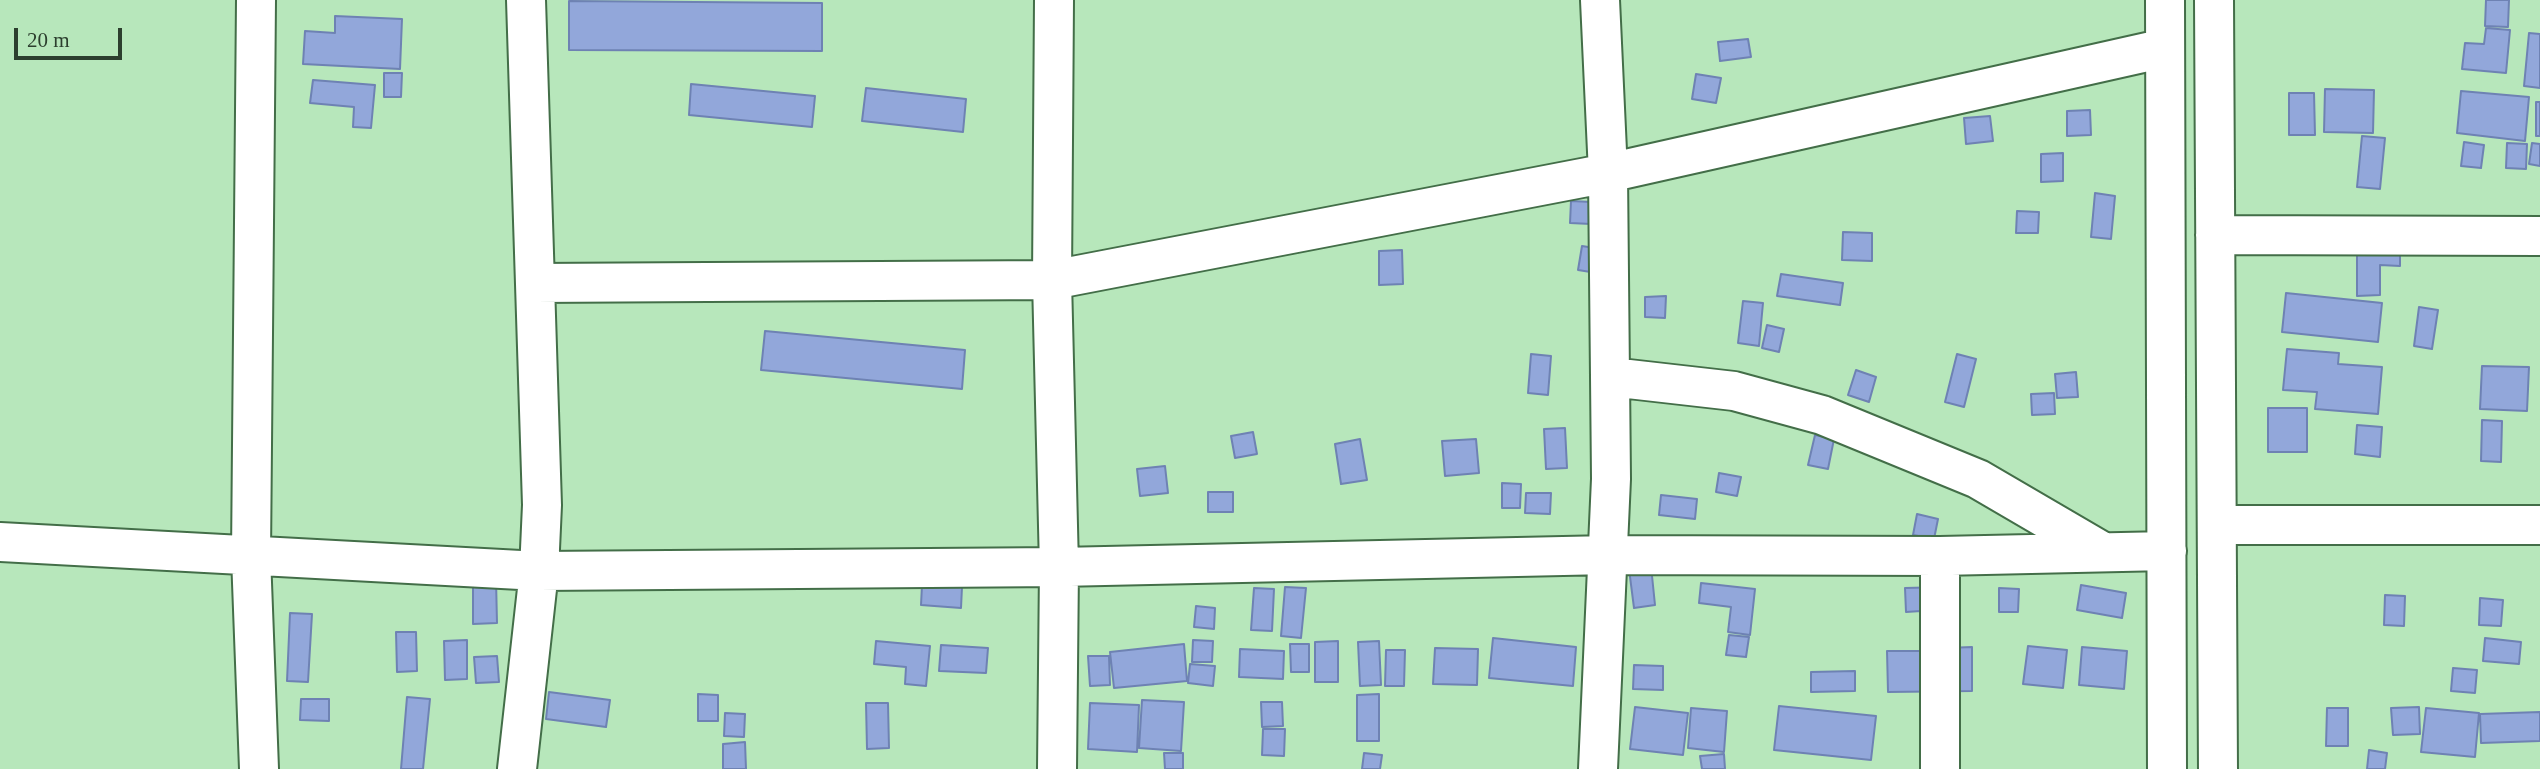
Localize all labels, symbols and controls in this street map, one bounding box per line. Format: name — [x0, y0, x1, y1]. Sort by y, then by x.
scale bar — [18, 14, 126, 58]
text: 20 m — [27, 28, 70, 52]

